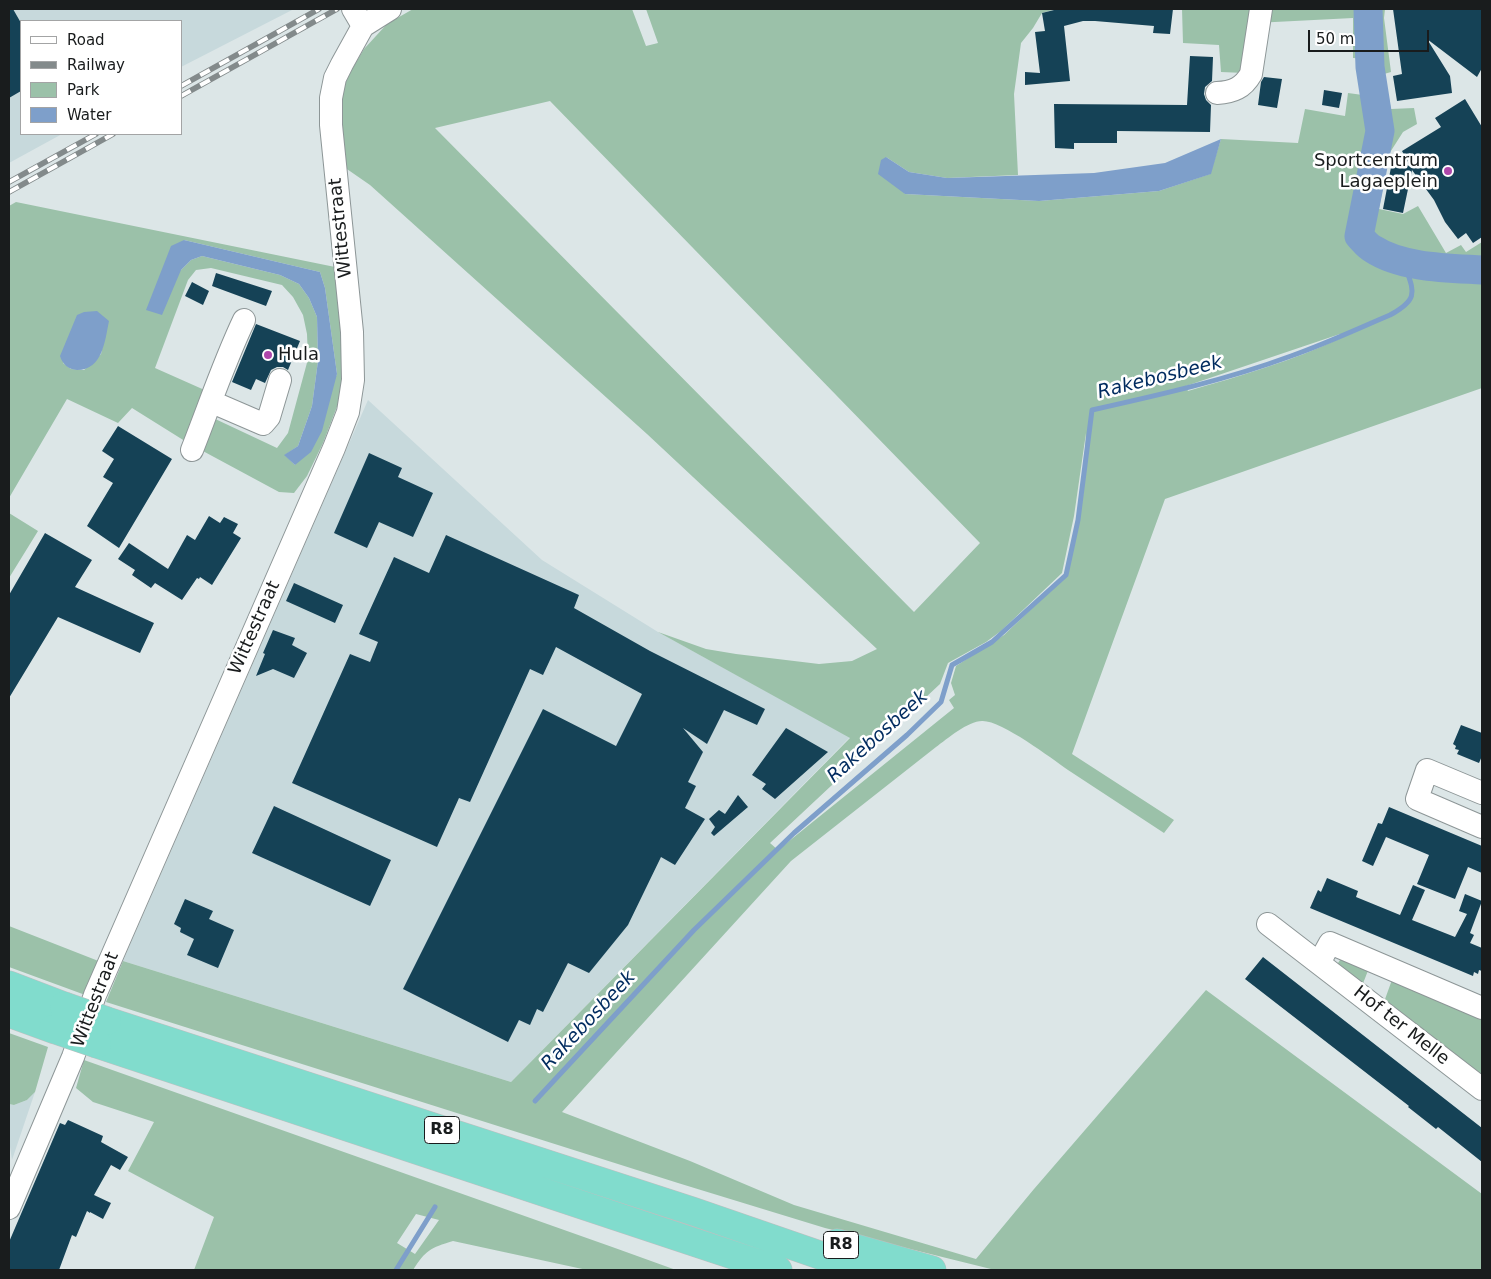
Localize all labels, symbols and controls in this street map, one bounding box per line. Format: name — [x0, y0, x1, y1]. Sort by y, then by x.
legend — [20, 20, 182, 135]
scale bar — [1311, 20, 1432, 52]
text: 50 m — [1316, 30, 1354, 48]
text: Road — [67, 31, 105, 49]
text: Railway — [67, 56, 125, 74]
text: Park — [67, 81, 99, 99]
text: Water — [67, 106, 111, 124]
place label: Sportcentrum Lagaeplein — [1314, 150, 1438, 192]
marker: Sportcentrum Lagaeplein — [1442, 165, 1454, 177]
street label: Wittestraat — [325, 177, 357, 279]
place label: Hula — [278, 344, 319, 366]
marker: Hula — [262, 349, 274, 361]
water label: Rakebosbeek — [1095, 352, 1225, 404]
street label: Wittestraat — [225, 578, 285, 678]
water label: Rakebosbeek — [823, 686, 933, 788]
street label: Wittestraat — [68, 949, 124, 1051]
water label: Rakebosbeek — [537, 967, 641, 1075]
street label: Hof ter Melle — [1349, 982, 1453, 1070]
road number: R8 — [424, 1116, 460, 1144]
road number: R8 — [824, 1232, 858, 1258]

